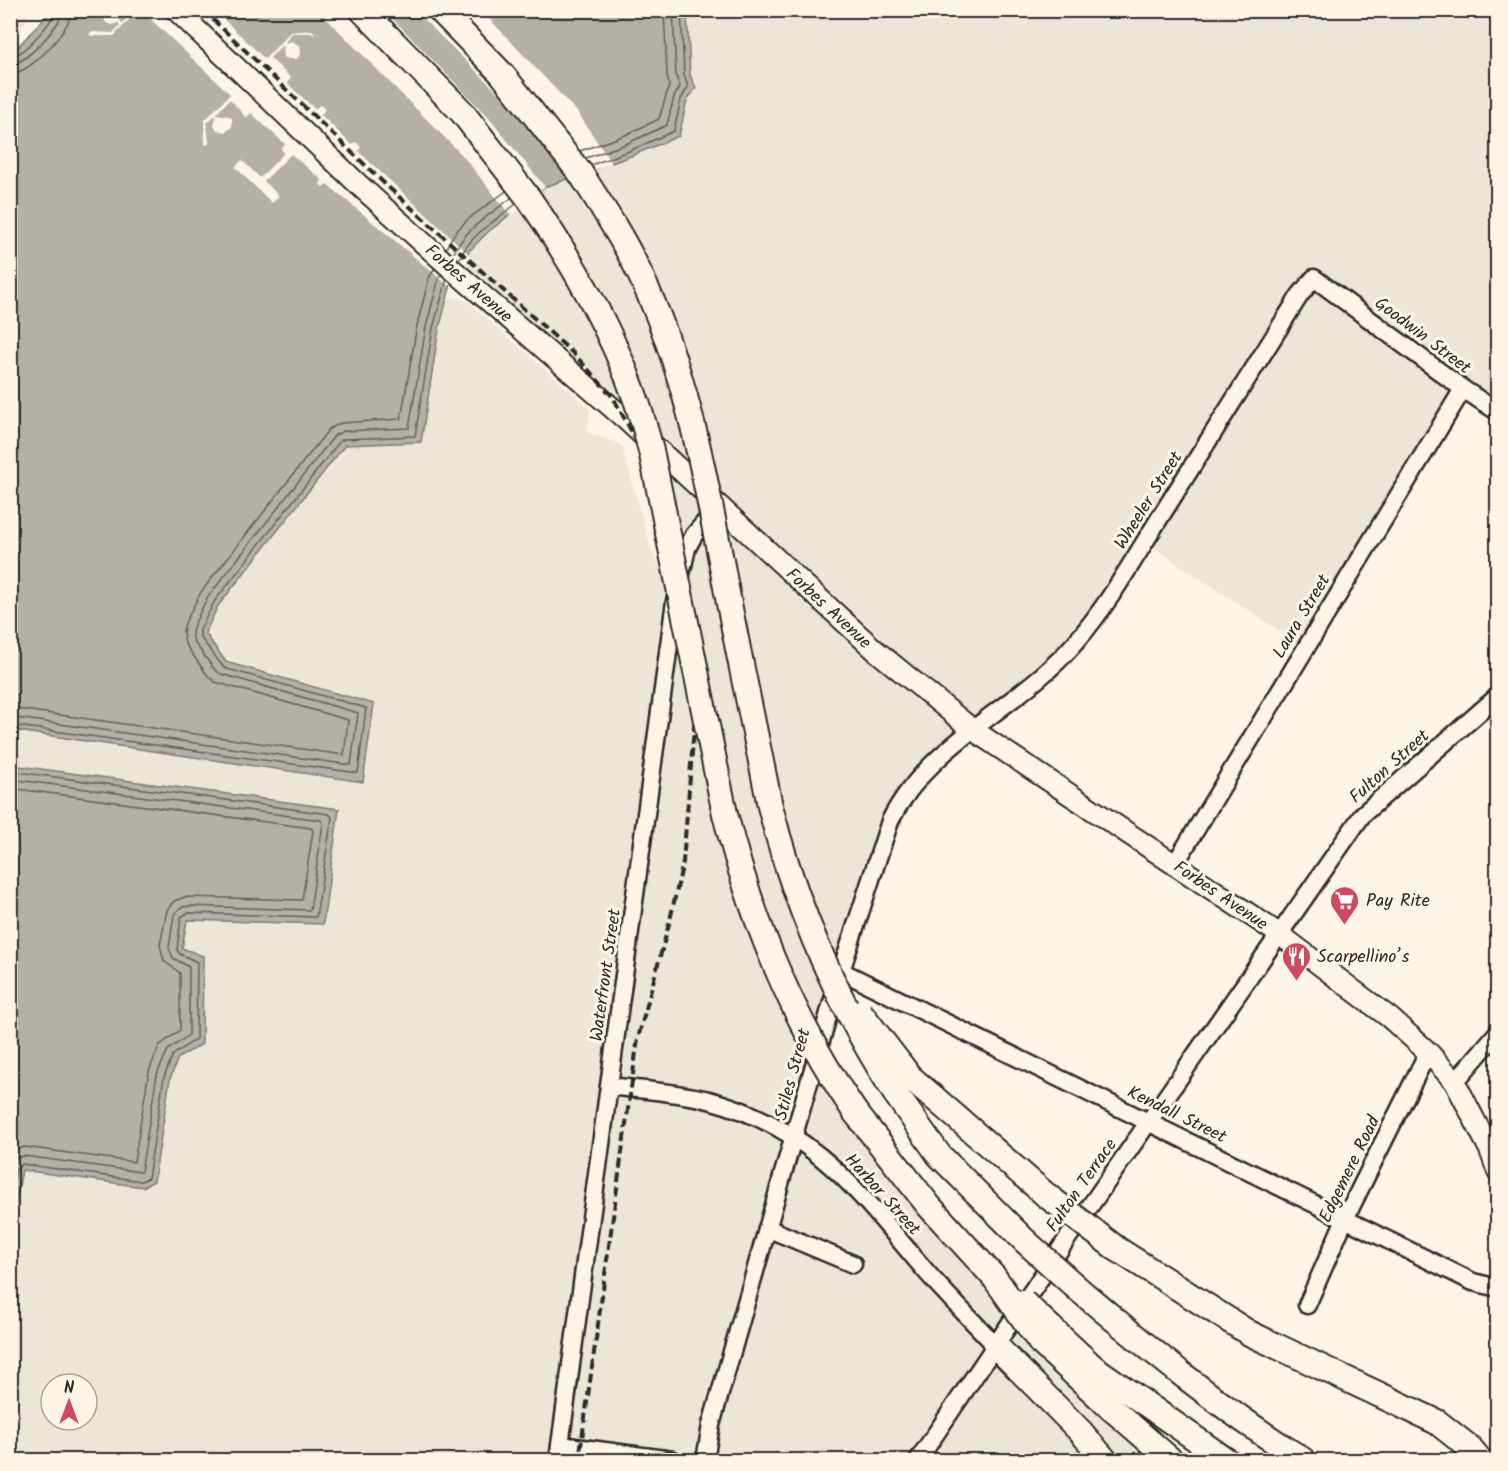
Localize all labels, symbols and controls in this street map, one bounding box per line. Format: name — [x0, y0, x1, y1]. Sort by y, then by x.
street label: Forbes Avenue — [417, 237, 519, 331]
street label: Goodwin Street — [1367, 290, 1478, 383]
street label: Wheeler Street — [1107, 445, 1192, 556]
street label: Forbes Avenue — [778, 561, 878, 657]
street label: Laura Street — [1266, 568, 1340, 665]
street label: Fulton Street — [1343, 722, 1438, 811]
street label: Forbes Avenue — [1167, 854, 1273, 939]
supermarket icon: Pay Rite — [1329, 884, 1361, 926]
place label: Pay Rite — [1366, 887, 1430, 916]
street label: Waterfront Street — [583, 906, 630, 1044]
restaurant icon: Scarpellino’s — [1280, 940, 1312, 982]
place label: Scarpellino’s — [1317, 943, 1410, 972]
street label: Stiles Street — [767, 1024, 820, 1123]
street label: Kendall Street — [1122, 1079, 1232, 1152]
street label: Edgemere Road — [1312, 1110, 1389, 1228]
street label: Fulton Terrace — [1039, 1133, 1125, 1239]
street label: Harbor Street — [837, 1147, 928, 1244]
north arrow — [39, 1372, 99, 1432]
text: N — [64, 1376, 74, 1401]

